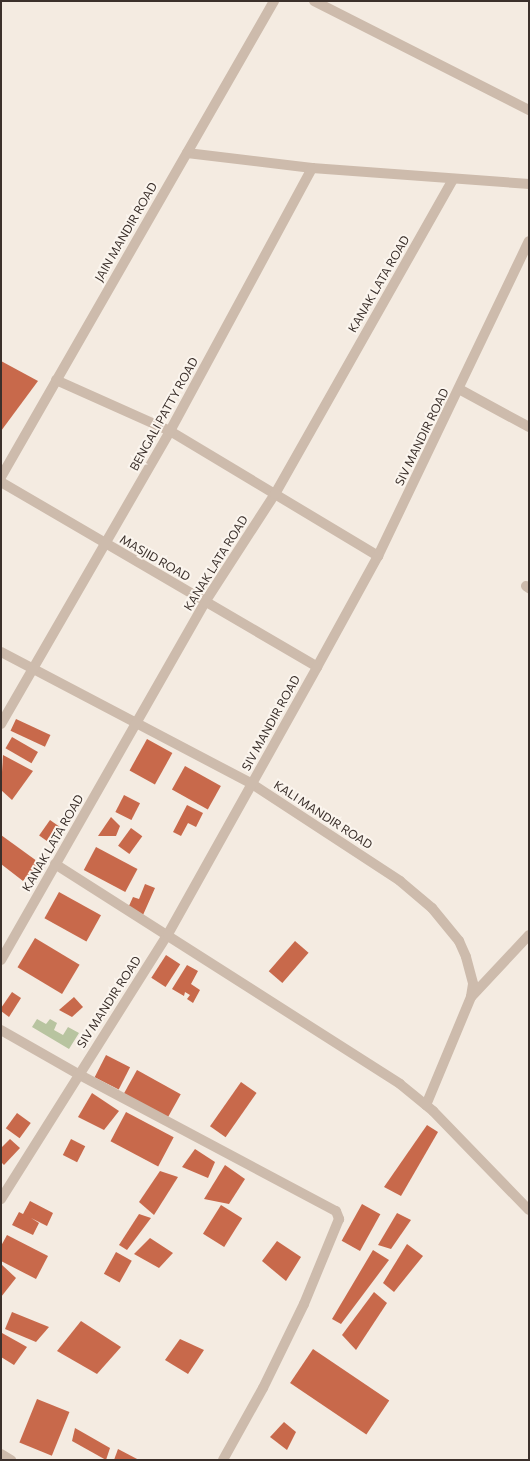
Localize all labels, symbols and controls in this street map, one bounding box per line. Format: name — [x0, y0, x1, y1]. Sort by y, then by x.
street label: JAIN MANDIR ROAD — [92, 180, 160, 284]
street label: KANAK LATA ROAD — [345, 233, 413, 335]
street label: BENGALI PATTY ROAD — [127, 355, 201, 473]
street label: SIV MANDIR ROAD — [392, 386, 452, 488]
street label: KANAK LATA ROAD — [181, 513, 251, 613]
street label: MASJID ROAD — [117, 532, 193, 584]
street label: SIV MANDIR ROAD — [239, 673, 303, 773]
street label: KALI MANDIR ROAD — [271, 778, 375, 852]
street label: KANAK LATA ROAD — [19, 792, 87, 894]
street label: SIV MANDIR ROAD — [74, 953, 144, 1051]

